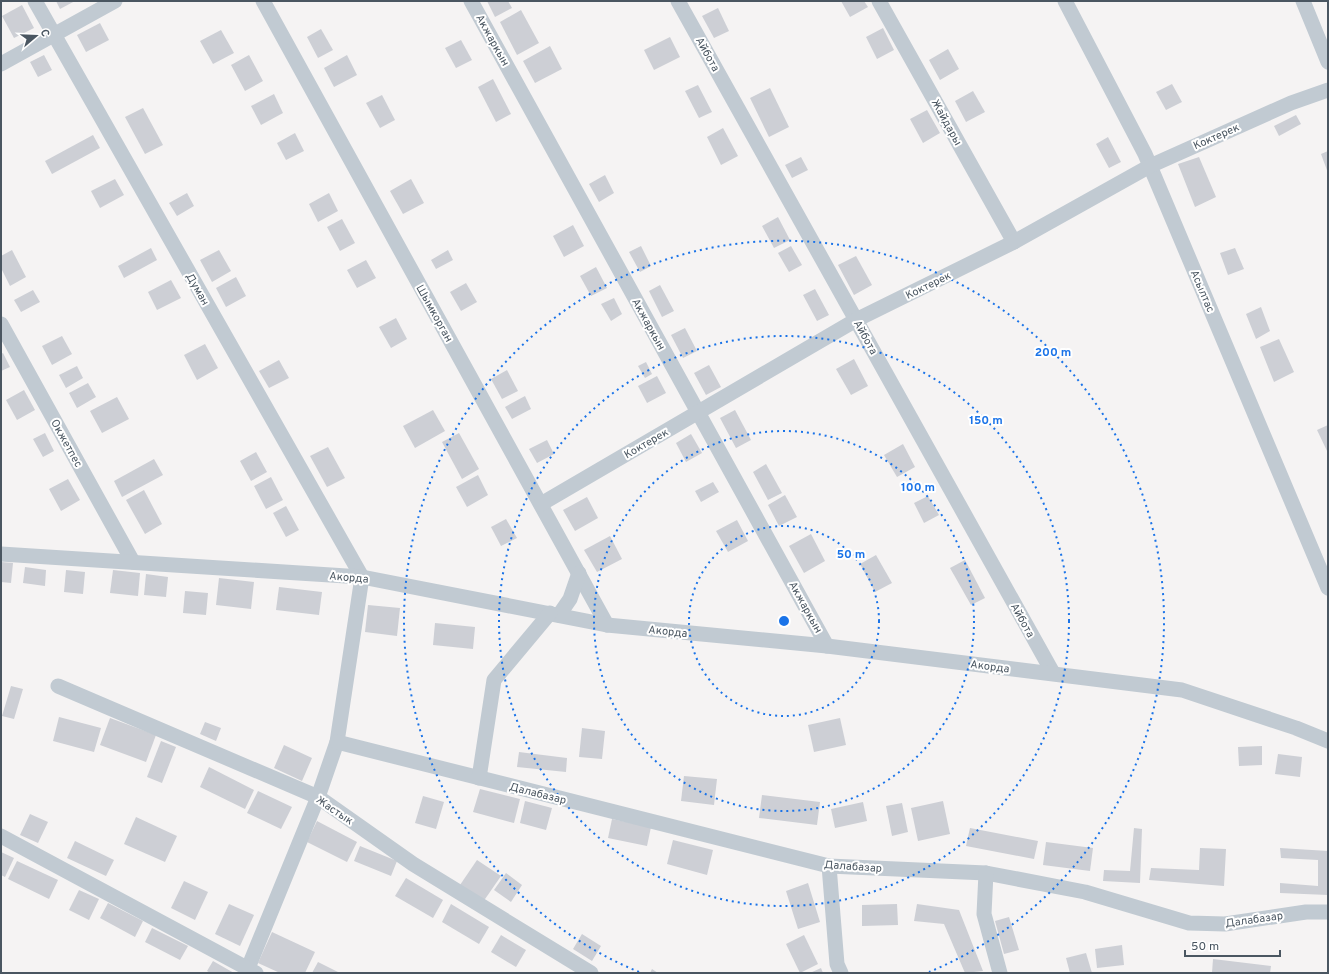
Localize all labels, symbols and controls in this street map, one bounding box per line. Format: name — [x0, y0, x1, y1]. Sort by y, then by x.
street label: Акжаркын — [472, 12, 512, 69]
north arrow — [16, 16, 56, 56]
text: С — [37, 27, 52, 39]
street label: Айбота — [692, 35, 722, 74]
street label: Жайдары — [928, 97, 965, 148]
street label: Коктерек — [1191, 121, 1242, 153]
street label: Асылтас — [1187, 268, 1217, 315]
street label: Коктерек — [903, 269, 953, 303]
street label: Думан — [182, 271, 212, 308]
street label: Шымкорган — [413, 282, 456, 345]
street label: Акжаркын — [628, 296, 668, 353]
street label: Айбота — [850, 318, 880, 357]
text: 200 m — [1035, 345, 1071, 361]
text: 150 m — [969, 413, 1003, 429]
street label: Окжетпес — [47, 417, 85, 470]
street label: Коктерек — [622, 426, 671, 462]
text: 100 m — [901, 480, 935, 496]
text: 50 m — [837, 547, 865, 563]
street label: Акорда — [329, 569, 369, 587]
street label: Акжаркын — [785, 579, 825, 636]
street label: Айбота — [1007, 601, 1037, 640]
centre of rings — [777, 614, 791, 628]
street label: Акорда — [648, 623, 688, 641]
street label: Акорда — [970, 658, 1010, 676]
street label: Далабазар — [508, 780, 568, 808]
street label: Жастык — [313, 793, 356, 828]
street label: Далабазар — [823, 858, 882, 876]
street label: Далабазар — [1224, 909, 1284, 931]
scale bar — [1185, 932, 1280, 958]
text: 50 m — [1191, 939, 1219, 955]

